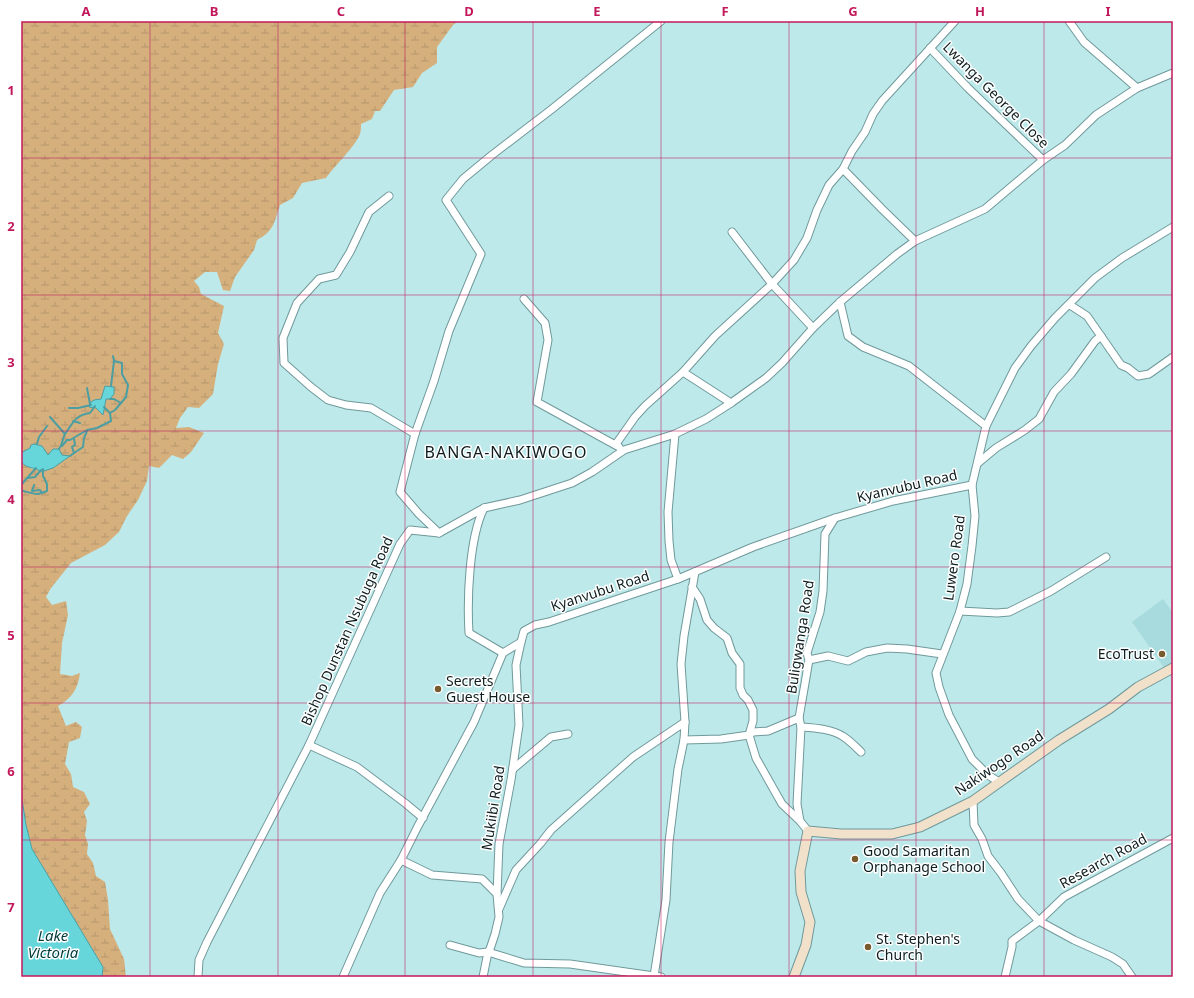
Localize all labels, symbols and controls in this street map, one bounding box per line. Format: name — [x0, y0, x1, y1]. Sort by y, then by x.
text: A — [82, 2, 91, 20]
text: B — [210, 2, 218, 20]
text: C — [337, 2, 345, 20]
text: D — [464, 2, 474, 20]
text: E — [593, 2, 601, 20]
text: F — [721, 2, 729, 20]
text: G — [848, 2, 858, 20]
text: H — [975, 2, 985, 20]
text: I — [1105, 2, 1111, 20]
street label: Lwanga George Close — [939, 37, 1054, 152]
text: 1 — [7, 81, 15, 99]
text: 2 — [7, 217, 15, 235]
text: 3 — [7, 353, 15, 371]
district label: BANGA-NAKIWOGO — [425, 441, 587, 463]
street label: Kyanvubu Road — [855, 465, 959, 506]
text: 4 — [7, 490, 15, 508]
street label: Luwero Road — [938, 514, 969, 602]
street label: Bishop Dunstan Nsubuga Road — [296, 533, 397, 728]
street label: Kyanvubu Road — [548, 566, 652, 615]
street label: Buligwanga Road — [781, 579, 818, 695]
text: 5 — [7, 626, 15, 644]
place label: EcoTrust — [1098, 644, 1154, 663]
marker: EcoTrust — [1157, 649, 1167, 659]
place label: Secrets Guest House — [446, 671, 530, 706]
marker: Secrets Guest House — [433, 684, 443, 694]
street label: Nakiwogo Road — [951, 726, 1047, 799]
text: 6 — [7, 762, 15, 780]
street label: Mukiibi Road — [476, 764, 509, 852]
street label: Research Road — [1056, 829, 1150, 892]
place label: Good Samaritan Orphanage School — [863, 841, 985, 876]
marker: Good Samaritan Orphanage School — [850, 854, 860, 864]
text: 7 — [7, 898, 15, 916]
water label: Lake Victoria — [28, 925, 79, 962]
place label: St. Stephen's Church — [876, 929, 960, 964]
marker: St. Stephen's Church — [863, 942, 873, 952]

